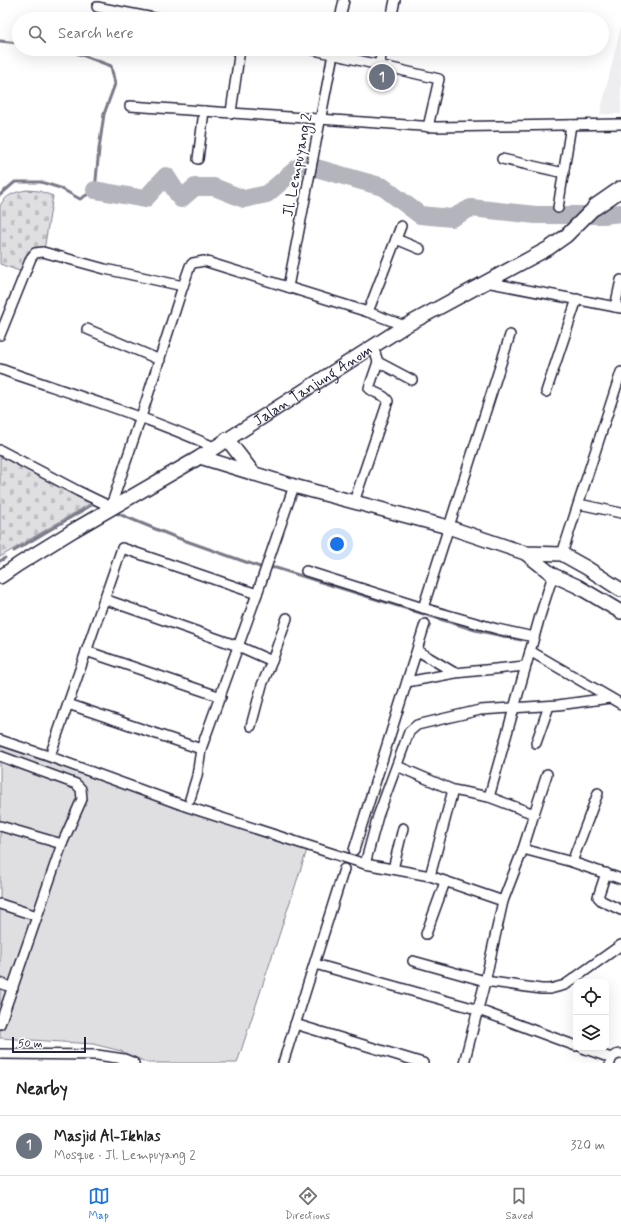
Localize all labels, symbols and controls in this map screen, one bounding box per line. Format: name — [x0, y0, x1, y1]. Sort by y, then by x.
search box — [12, 12, 609, 56]
icon: search — [26, 23, 48, 45]
text: Search here — [58, 24, 134, 44]
pin: 1 — [369, 62, 395, 92]
street label: Jl. Lempuyang 2 — [278, 112, 319, 219]
street label: Jalan Tanjung Anom — [250, 340, 377, 431]
your location — [327, 534, 347, 554]
map controls — [573, 979, 609, 1051]
button: locate — [573, 979, 609, 1015]
button: layers — [573, 1015, 609, 1051]
scale bar — [12, 1035, 86, 1054]
text: 50 m — [18, 1037, 43, 1051]
text: Nearby — [16, 1078, 68, 1100]
text: Masjid Al-Ikhlas — [54, 1127, 161, 1147]
text: 1 — [26, 1137, 32, 1154]
text: 320 m — [571, 1137, 605, 1154]
text: Mosque · Jl. Lempuyang 2 — [54, 1147, 196, 1164]
tab: Map — [88, 1185, 110, 1223]
tab: Directions — [285, 1185, 330, 1223]
tab: Saved — [506, 1185, 533, 1223]

